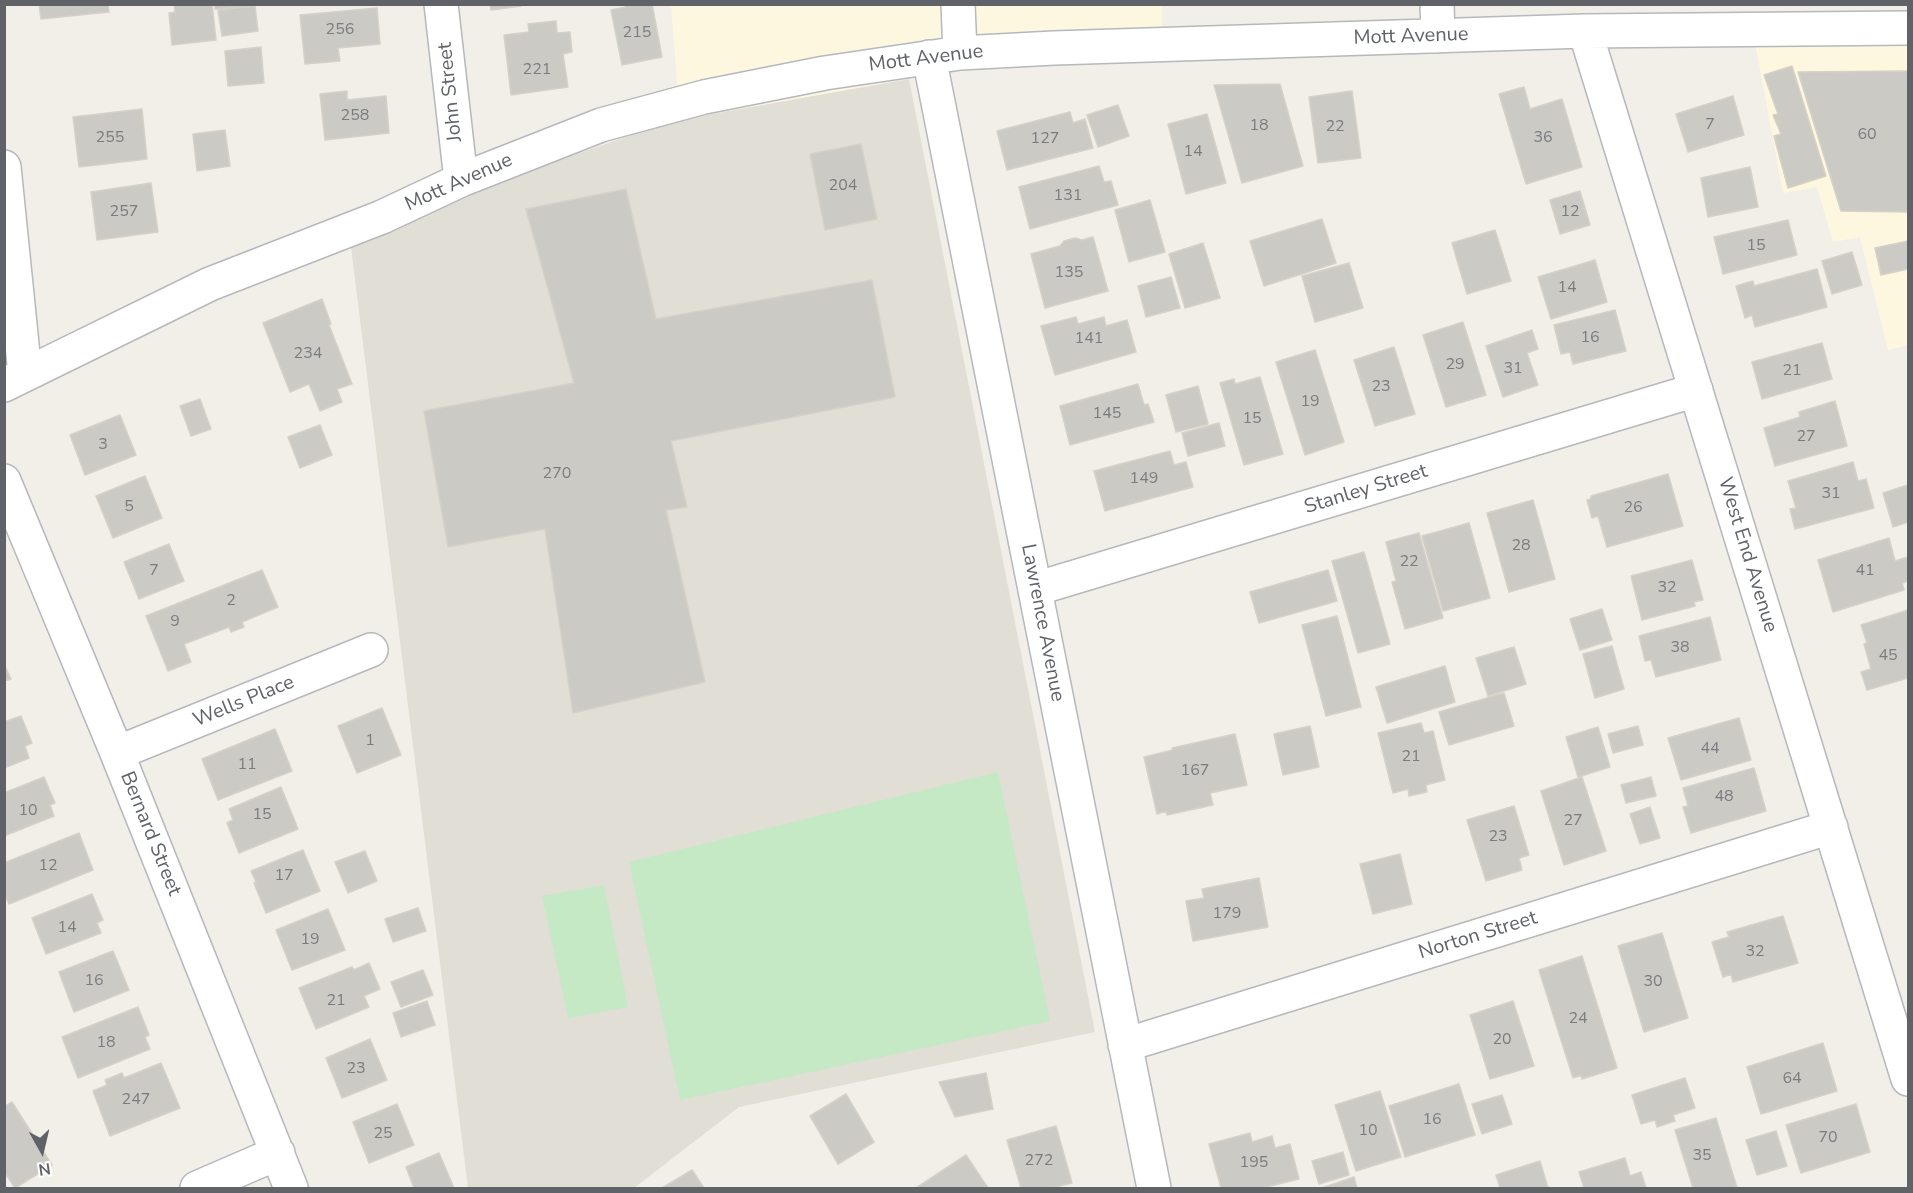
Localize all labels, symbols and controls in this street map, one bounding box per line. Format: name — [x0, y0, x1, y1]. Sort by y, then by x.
house number: 256 — [326, 20, 354, 40]
house number: 215 — [623, 23, 651, 43]
street label: Mott Avenue — [1353, 23, 1469, 51]
street label: Mott Avenue — [867, 40, 985, 78]
street label: John Street — [434, 41, 468, 143]
house number: 221 — [523, 60, 551, 80]
house number: 258 — [341, 106, 369, 126]
house number: 7 — [1705, 115, 1715, 135]
house number: 18 — [1249, 116, 1269, 136]
house number: 22 — [1325, 117, 1345, 137]
house number: 60 — [1857, 125, 1877, 145]
house number: 255 — [96, 128, 124, 148]
house number: 36 — [1533, 128, 1553, 148]
house number: 127 — [1031, 129, 1059, 149]
house number: 14 — [1183, 142, 1203, 162]
street label: Mott Avenue — [402, 149, 516, 217]
house number: 204 — [829, 176, 857, 196]
house number: 131 — [1054, 186, 1082, 206]
house number: 257 — [110, 202, 138, 222]
house number: 12 — [1560, 202, 1580, 222]
house number: 15 — [1746, 236, 1766, 256]
house number: 135 — [1055, 263, 1083, 283]
house number: 14 — [1557, 278, 1577, 298]
house number: 16 — [1580, 328, 1600, 348]
house number: 141 — [1075, 329, 1103, 349]
house number: 234 — [294, 344, 322, 364]
house number: 29 — [1445, 355, 1465, 375]
house number: 31 — [1503, 359, 1523, 379]
house number: 21 — [1782, 361, 1802, 381]
house number: 23 — [1371, 377, 1391, 397]
house number: 19 — [1300, 392, 1320, 412]
house number: 145 — [1093, 404, 1121, 424]
house number: 15 — [1242, 409, 1262, 429]
house number: 27 — [1796, 427, 1816, 447]
house number: 3 — [98, 435, 108, 455]
street label: Stanley Street — [1302, 460, 1430, 520]
house number: 270 — [543, 464, 571, 484]
house number: 149 — [1130, 469, 1158, 489]
street label: West End Avenue — [1712, 474, 1782, 636]
house number: 31 — [1821, 484, 1841, 504]
house number: 5 — [124, 497, 134, 517]
house number: 26 — [1623, 498, 1643, 518]
house number: 28 — [1511, 536, 1531, 556]
street label: Lawrence Avenue — [1015, 542, 1069, 704]
house number: 22 — [1399, 552, 1419, 572]
house number: 7 — [149, 561, 159, 581]
house number: 41 — [1855, 561, 1875, 581]
house number: 32 — [1657, 578, 1677, 598]
house number: 2 — [226, 591, 236, 611]
house number: 9 — [170, 612, 180, 632]
house number: 38 — [1670, 638, 1690, 658]
house number: 45 — [1878, 646, 1898, 666]
street label: Wells Place — [190, 671, 298, 733]
house number: 1 — [365, 731, 375, 751]
house number: 44 — [1700, 739, 1720, 759]
house number: 21 — [1401, 747, 1421, 767]
house number: 11 — [237, 755, 257, 775]
house number: 167 — [1181, 761, 1209, 781]
street label: Bernard Street — [114, 768, 186, 900]
house number: 48 — [1714, 787, 1734, 807]
house number: 10 — [18, 801, 38, 821]
house number: 15 — [252, 805, 272, 825]
house number: 27 — [1563, 811, 1583, 831]
house number: 23 — [1488, 827, 1508, 847]
house number: 12 — [38, 856, 58, 876]
house number: 17 — [274, 866, 294, 886]
house number: 179 — [1213, 904, 1241, 924]
street label: Norton Street — [1416, 907, 1540, 965]
house number: 14 — [57, 918, 77, 938]
house number: 19 — [300, 930, 320, 950]
house number: 32 — [1745, 942, 1765, 962]
house number: 16 — [84, 971, 104, 991]
house number: 30 — [1643, 972, 1663, 992]
house number: 21 — [326, 991, 346, 1011]
house number: 24 — [1568, 1009, 1588, 1029]
house number: 20 — [1492, 1030, 1512, 1050]
house number: 18 — [96, 1033, 116, 1053]
house number: 23 — [346, 1059, 366, 1079]
house number: 64 — [1782, 1069, 1802, 1089]
house number: 247 — [122, 1090, 150, 1110]
house number: 16 — [1422, 1110, 1442, 1130]
north arrow — [12, 1121, 72, 1181]
house number: 10 — [1358, 1121, 1378, 1141]
house number: 25 — [373, 1124, 393, 1144]
house number: 70 — [1818, 1128, 1838, 1148]
house number: 35 — [1692, 1146, 1712, 1166]
house number: 272 — [1025, 1151, 1053, 1171]
house number: 195 — [1240, 1153, 1268, 1173]
text: N — [37, 1157, 52, 1181]

